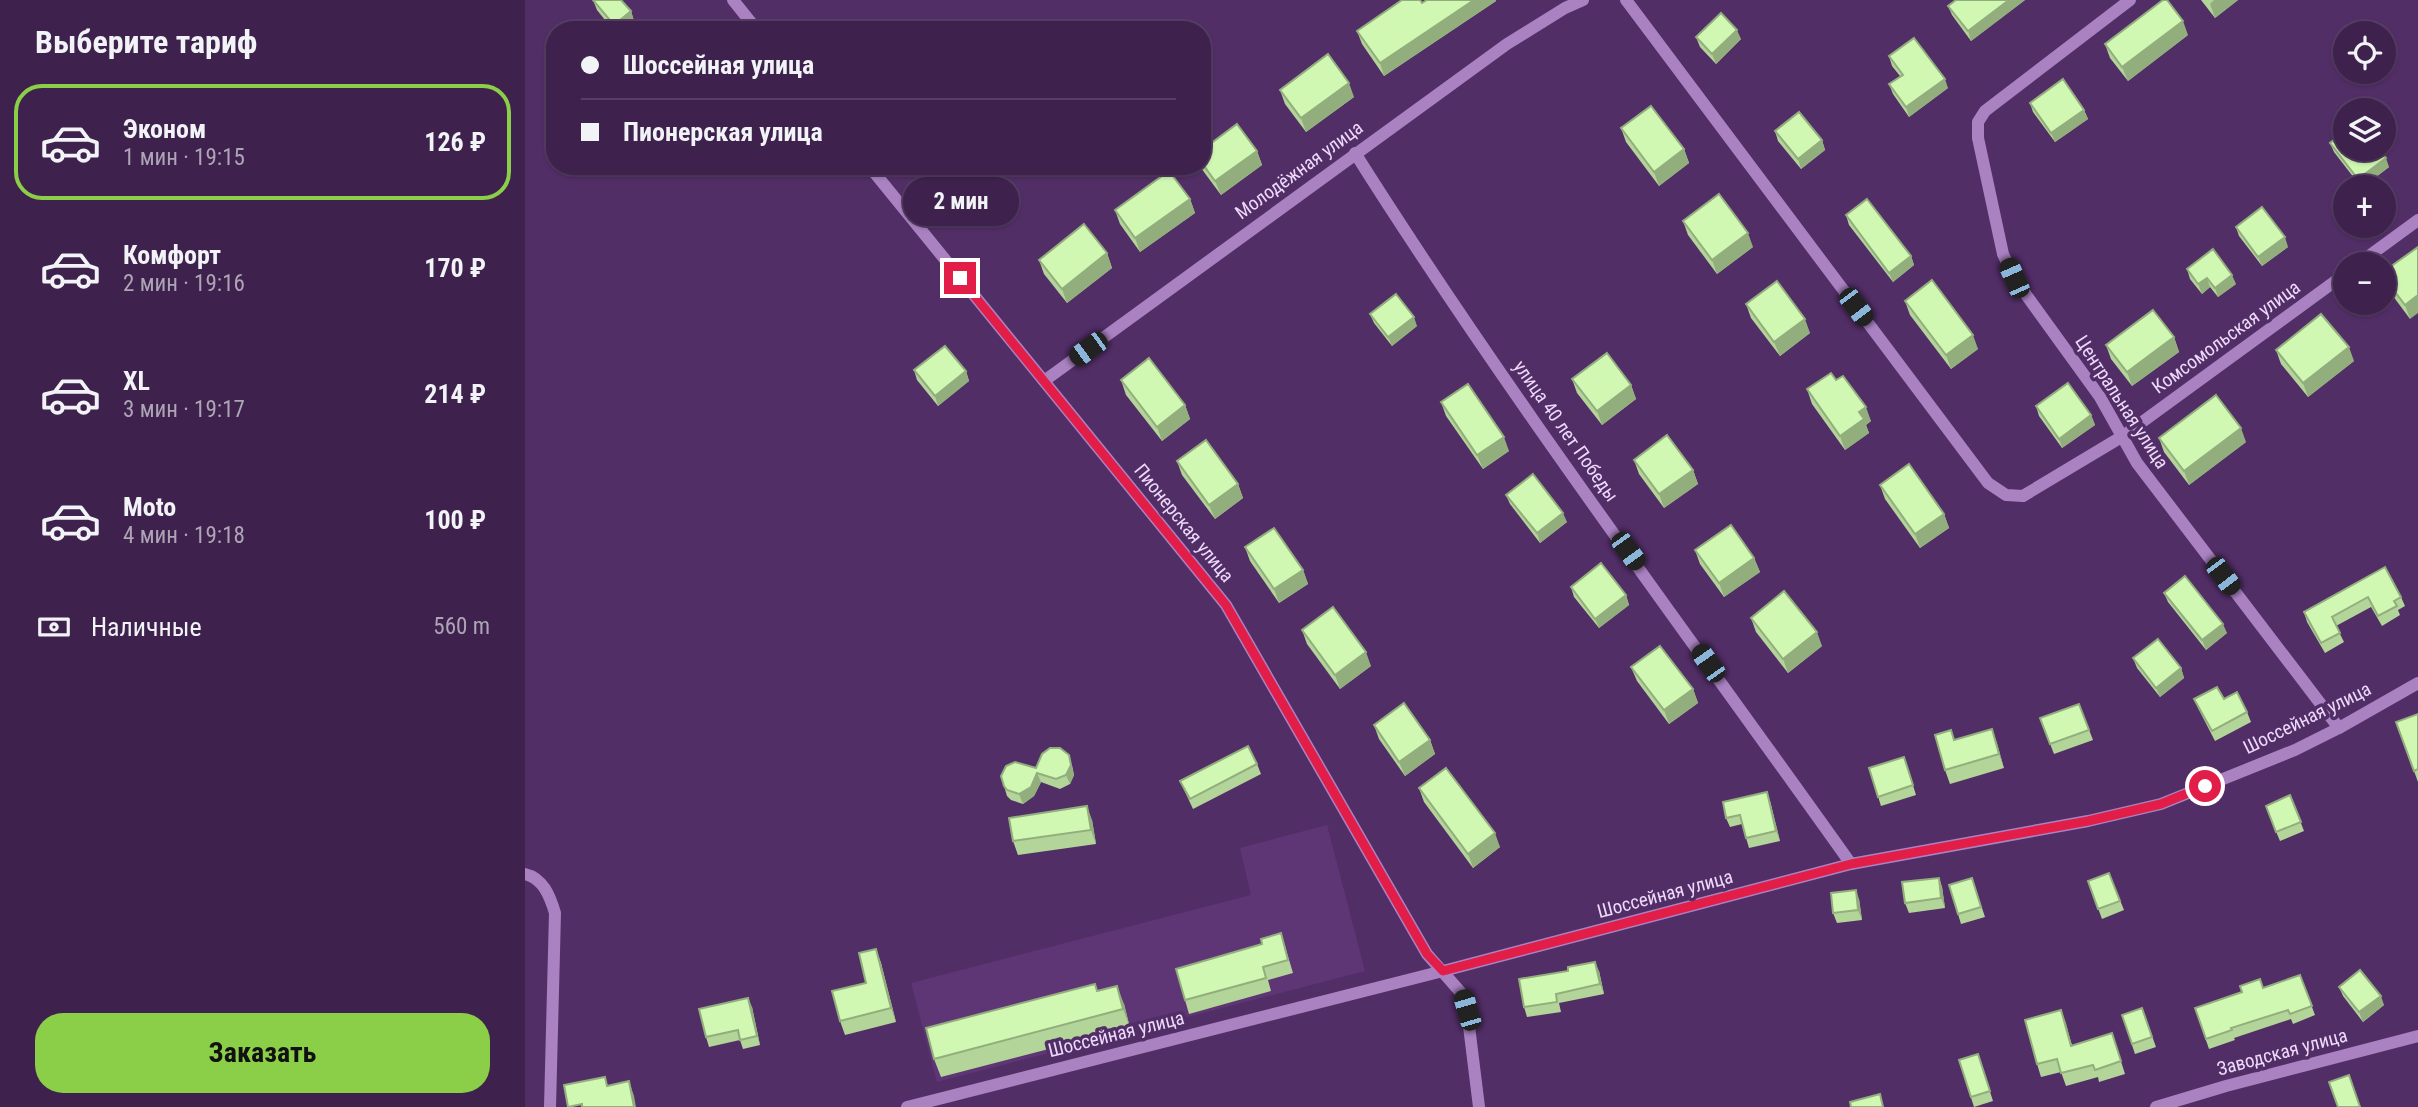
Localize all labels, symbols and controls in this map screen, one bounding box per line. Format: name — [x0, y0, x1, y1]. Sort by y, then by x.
map controls — [2333, 21, 2396, 315]
button: locate — [2333, 21, 2396, 84]
text: Выберите тариф — [35, 23, 257, 61]
text: Шоссейная улица — [623, 50, 814, 80]
button: layers — [2333, 98, 2396, 161]
icon: car — [39, 111, 102, 174]
text: Эконом — [123, 114, 206, 144]
street label: Молодёжная улица — [1231, 116, 1367, 224]
text: Пионерская улица — [623, 117, 823, 147]
text: 126 ₽ — [424, 127, 486, 157]
text: 1 мин · 19:15 — [123, 144, 245, 171]
button: + — [2333, 175, 2396, 238]
callout: 2 мин — [902, 176, 1018, 226]
text: 2 мин — [933, 188, 989, 215]
icon: car — [39, 237, 102, 300]
text: Комфорт — [123, 240, 221, 270]
button: − — [2333, 252, 2396, 315]
text: 170 ₽ — [424, 253, 486, 283]
car — [1996, 255, 2033, 301]
route end — [944, 262, 976, 294]
text: 2 мин · 19:16 — [123, 270, 245, 297]
street label: Комсомольская улица — [2147, 276, 2305, 398]
car — [1835, 284, 1878, 330]
car — [1065, 328, 1112, 370]
street label: Центральная улица — [2070, 331, 2174, 473]
street label: улица 40 лет Победы — [1509, 356, 1623, 506]
icon: car — [39, 363, 102, 426]
text: XL — [123, 366, 150, 396]
text: 214 ₽ — [424, 379, 486, 409]
text: 3 мин · 19:17 — [123, 396, 245, 423]
street label: Пионерская улица — [1129, 459, 1239, 587]
icon: car — [39, 489, 102, 552]
text: Moto — [123, 492, 176, 522]
text: 100 ₽ — [424, 505, 486, 535]
text: 4 мин · 19:18 — [123, 522, 245, 549]
car — [1608, 528, 1649, 574]
car — [2202, 553, 2245, 599]
icon: cash — [35, 608, 73, 646]
text: Наличные — [91, 612, 202, 642]
text: 560 m — [433, 613, 490, 640]
car — [1688, 640, 1729, 686]
street label: Шоссейная улица — [2239, 677, 2375, 759]
route start — [2189, 770, 2221, 802]
street label: Шоссейная улица — [1595, 865, 1735, 923]
car — [1452, 987, 1483, 1033]
street label: Шоссейная улица — [1046, 1006, 1186, 1062]
button: Заказать — [35, 1013, 490, 1093]
street label: Заводская улица — [2214, 1024, 2350, 1080]

